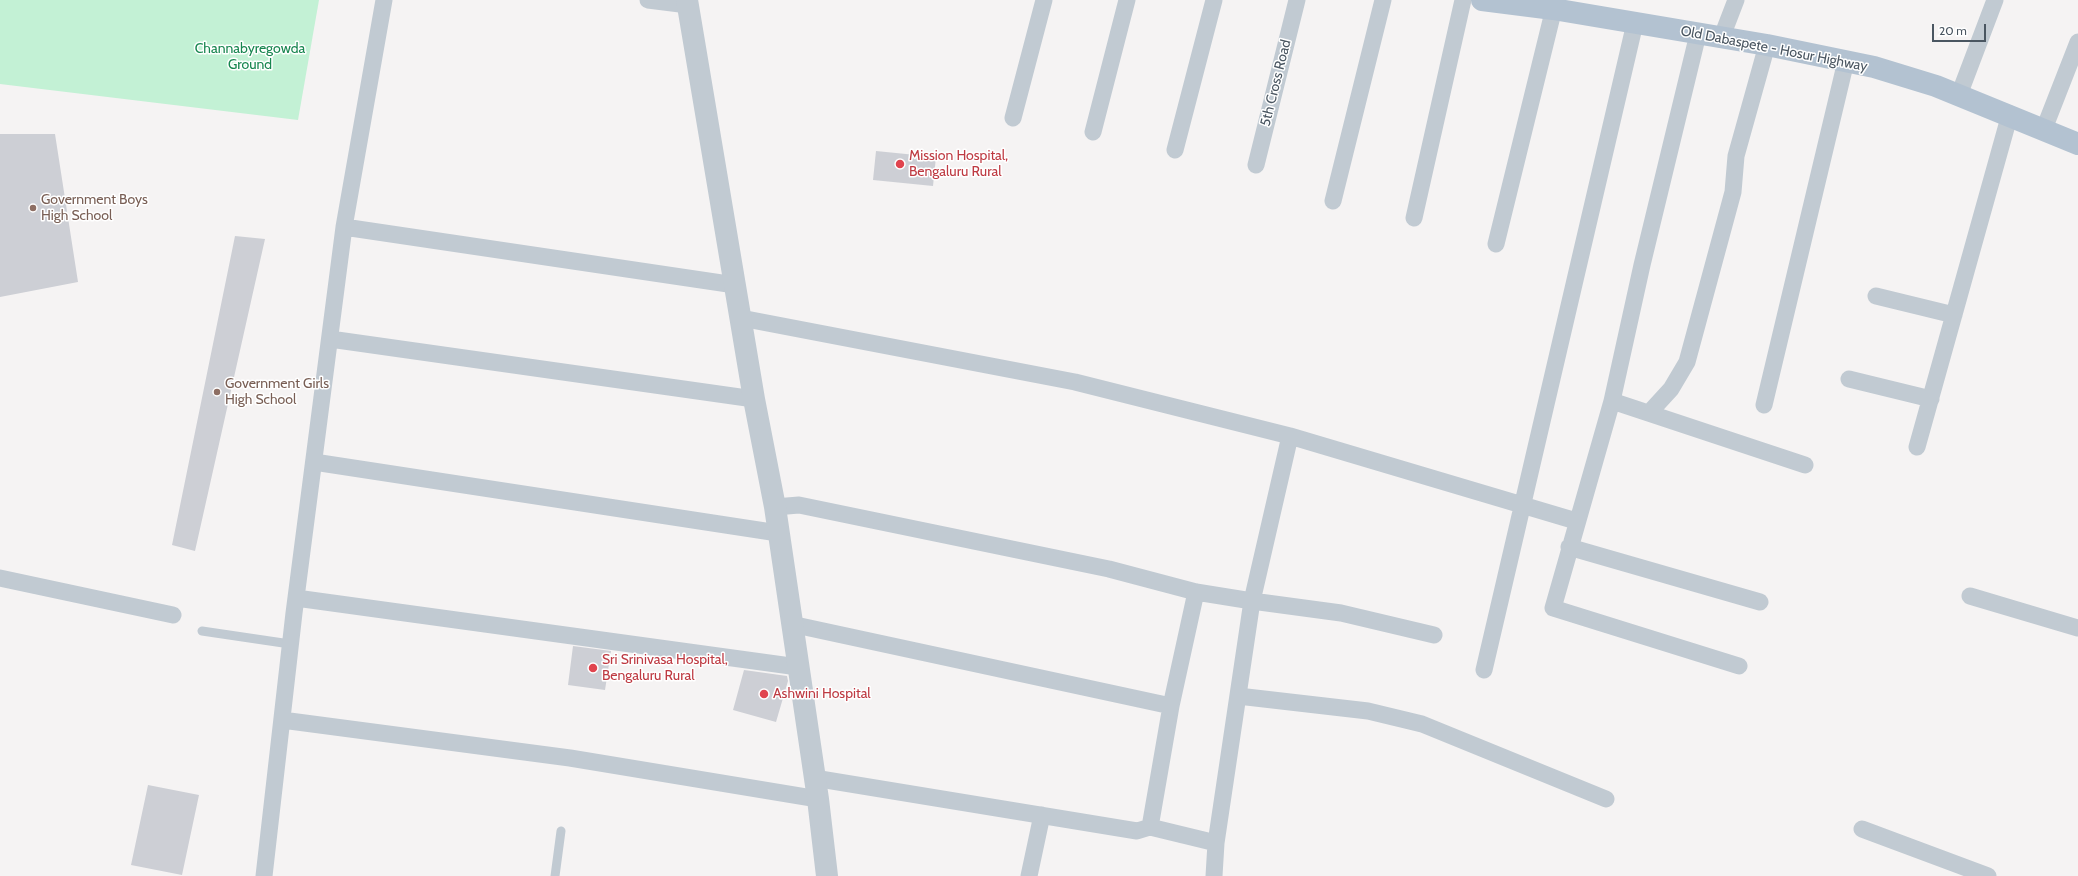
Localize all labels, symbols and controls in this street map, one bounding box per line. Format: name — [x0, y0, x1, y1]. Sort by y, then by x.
scale bar — [1934, 16, 1988, 42]
street label: Old Dabaspete - Hosur Highway — [1679, 23, 1869, 75]
text: 20 m — [1939, 23, 1967, 38]
street label: 5th Cross Road — [1257, 38, 1295, 128]
park label: Channabyregowda Ground — [195, 41, 305, 74]
place label: Mission Hospital, Bengaluru Rural — [909, 148, 1008, 180]
marker: Mission Hospital, Bengaluru Rural — [894, 158, 906, 170]
place label: Government Boys High School — [41, 192, 148, 224]
marker: Government Boys High School — [28, 203, 38, 213]
place label: Government Girls High School — [225, 376, 329, 408]
marker: Government Girls High School — [212, 387, 222, 397]
place label: Sri Srinivasa Hospital, Bengaluru Rural — [602, 652, 728, 684]
marker: Sri Srinivasa Hospital, Bengaluru Rural — [587, 662, 599, 674]
place label: Ashwini Hospital — [773, 686, 871, 702]
marker: Ashwini Hospital — [758, 688, 770, 700]

